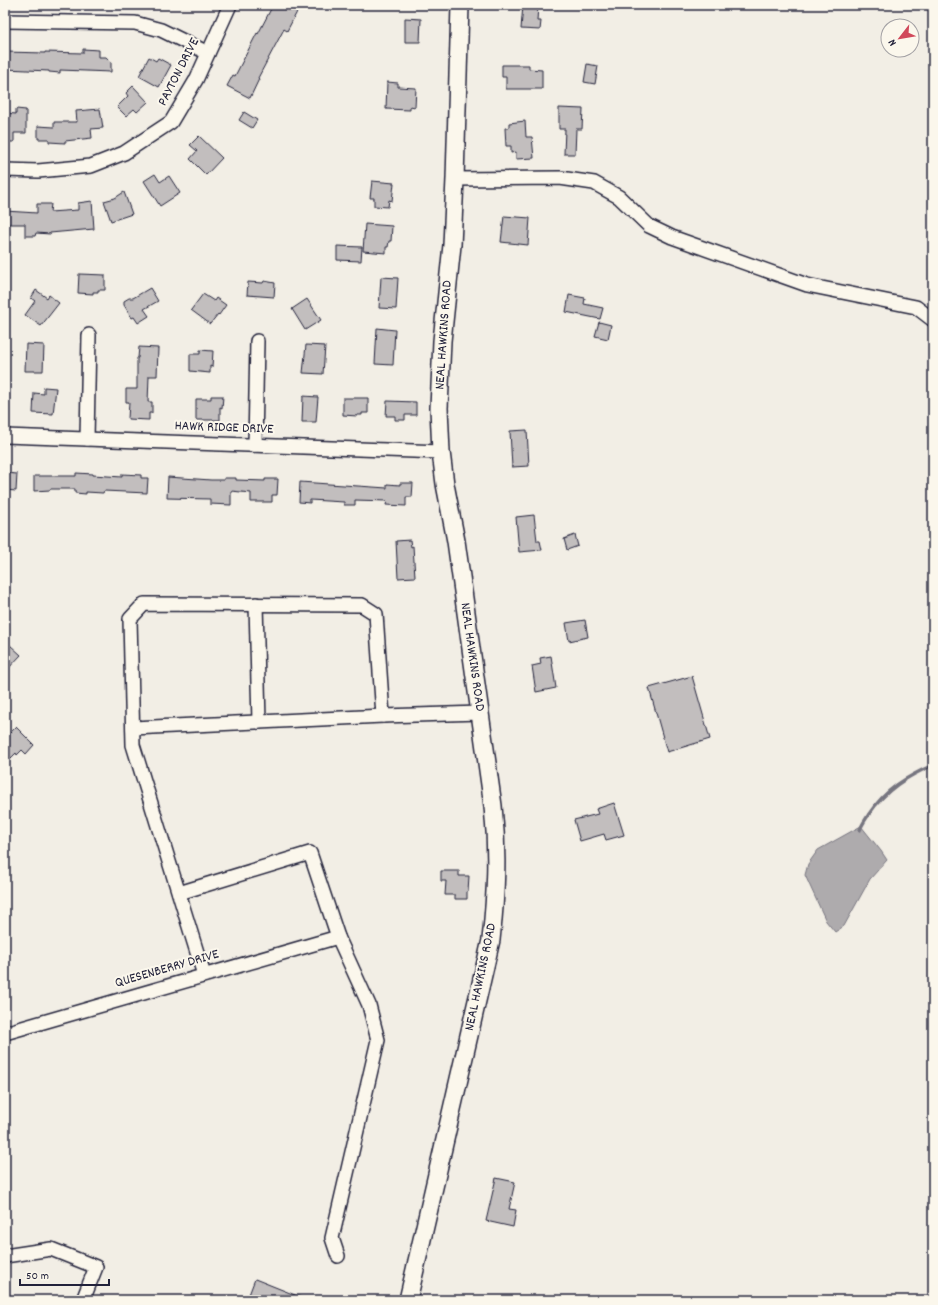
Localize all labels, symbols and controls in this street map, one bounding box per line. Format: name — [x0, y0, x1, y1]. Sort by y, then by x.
north arrow — [880, 18, 920, 58]
street label: PAYTON DRIVE — [153, 34, 205, 110]
text: N — [885, 35, 901, 49]
street label: NEAL HAWKINS ROAD — [430, 280, 458, 390]
street label: HAWK RIDGE DRIVE — [174, 416, 274, 440]
street label: NEAL HAWKINS ROAD — [454, 601, 490, 713]
street label: NEAL HAWKINS ROAD — [460, 921, 502, 1033]
street label: QUESENBERRY DRIVE — [113, 944, 222, 993]
scale bar — [20, 1261, 109, 1287]
text: 50 m — [26, 1268, 49, 1285]

